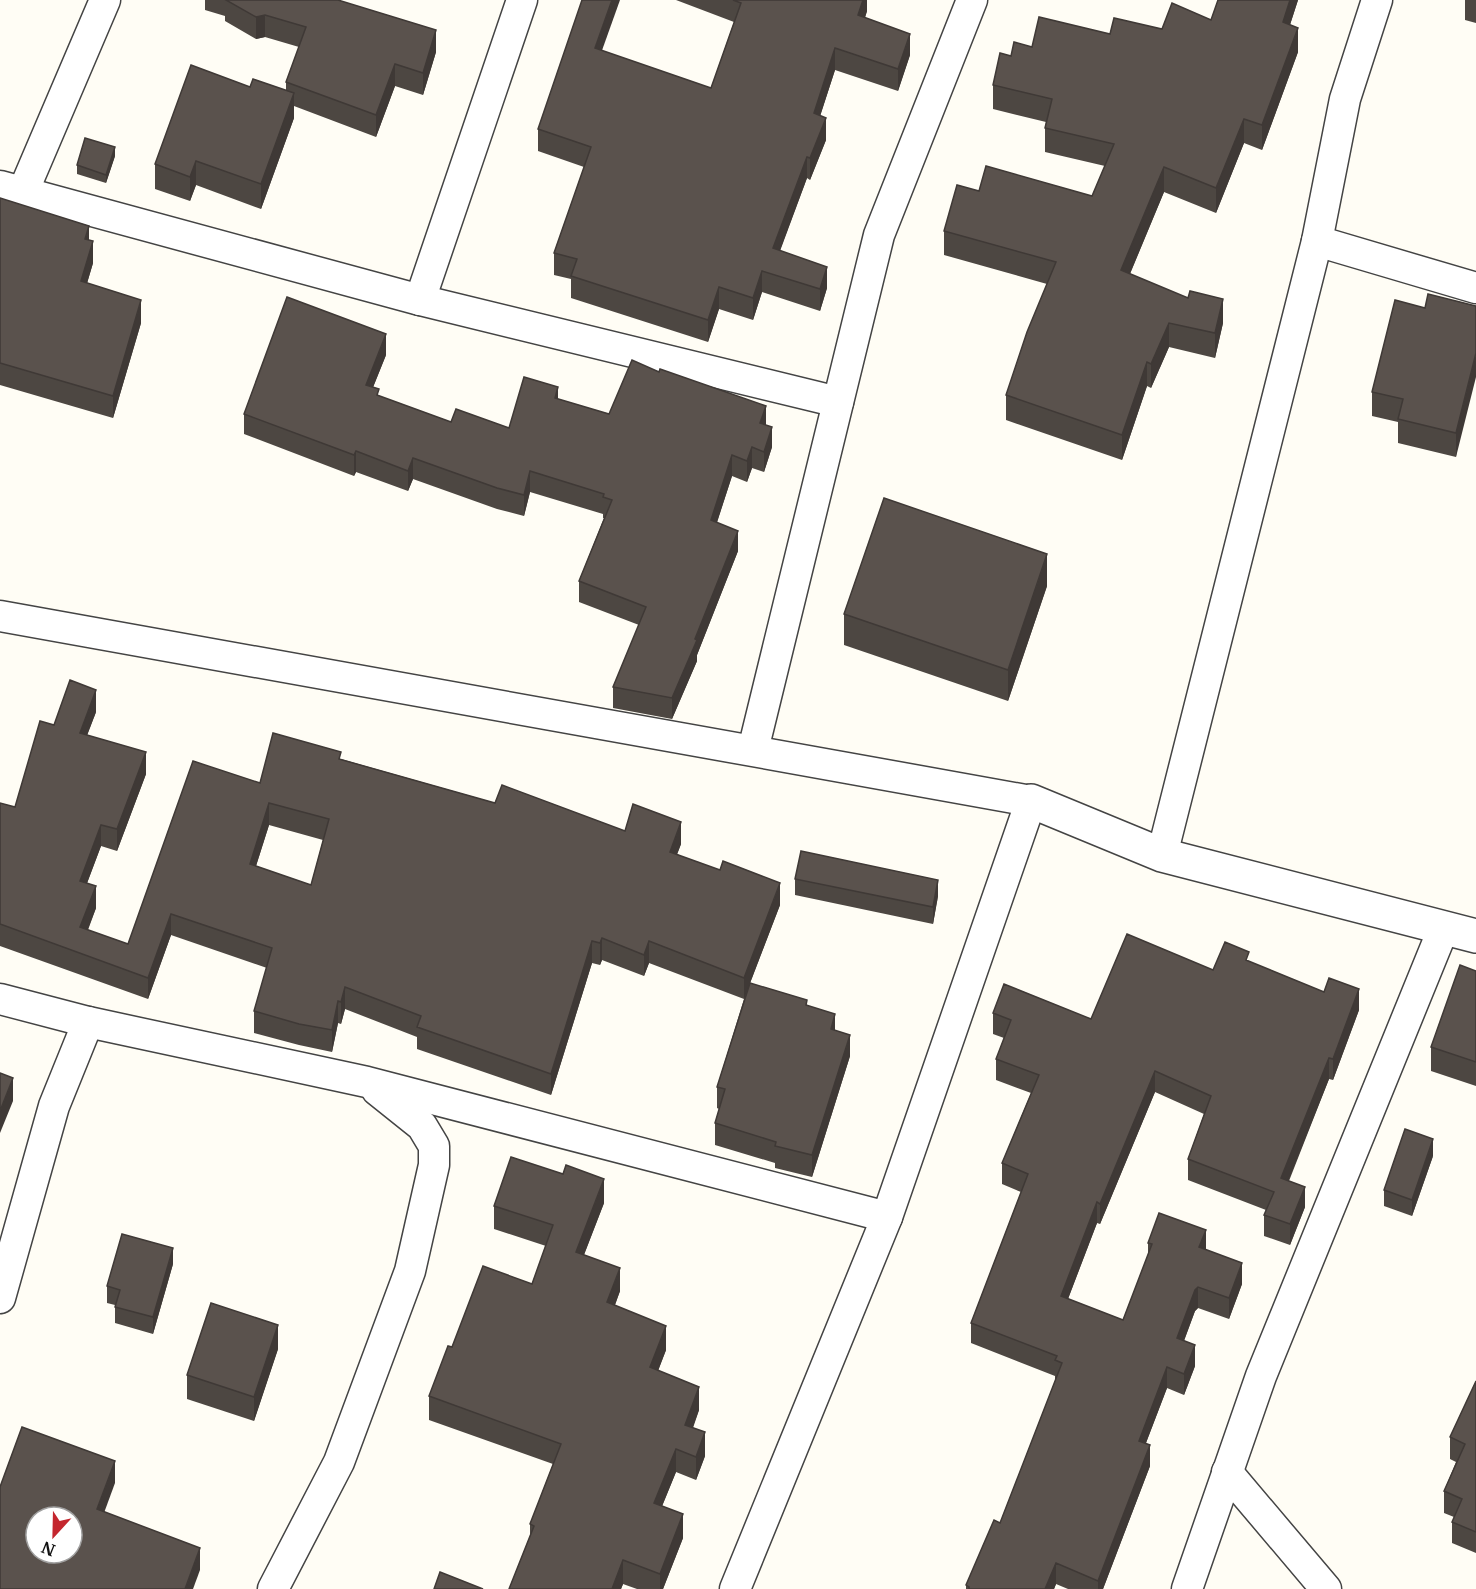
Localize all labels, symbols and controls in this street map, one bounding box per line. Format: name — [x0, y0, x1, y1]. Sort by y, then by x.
north arrow — [24, 1505, 84, 1565]
text: N — [38, 1537, 58, 1561]

